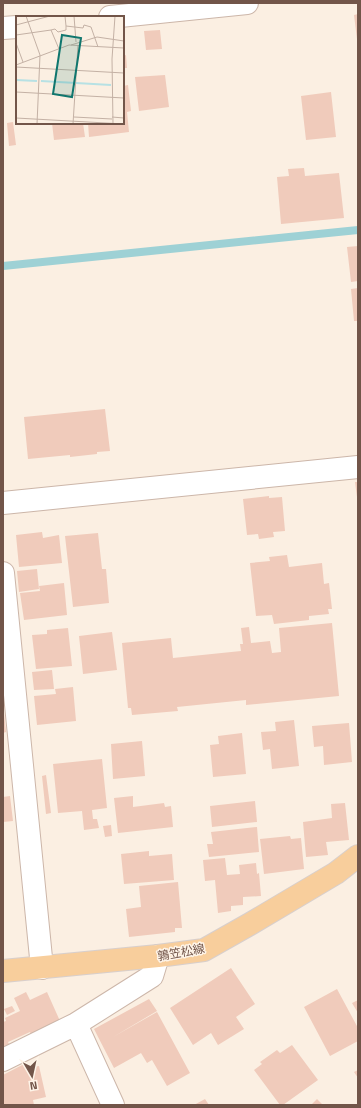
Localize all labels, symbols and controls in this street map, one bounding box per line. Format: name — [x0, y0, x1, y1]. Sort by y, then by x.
inset map — [16, 16, 124, 124]
street label: 鶉笠松線 — [156, 938, 206, 966]
north arrow — [12, 1056, 52, 1096]
text: N — [29, 1077, 39, 1094]

